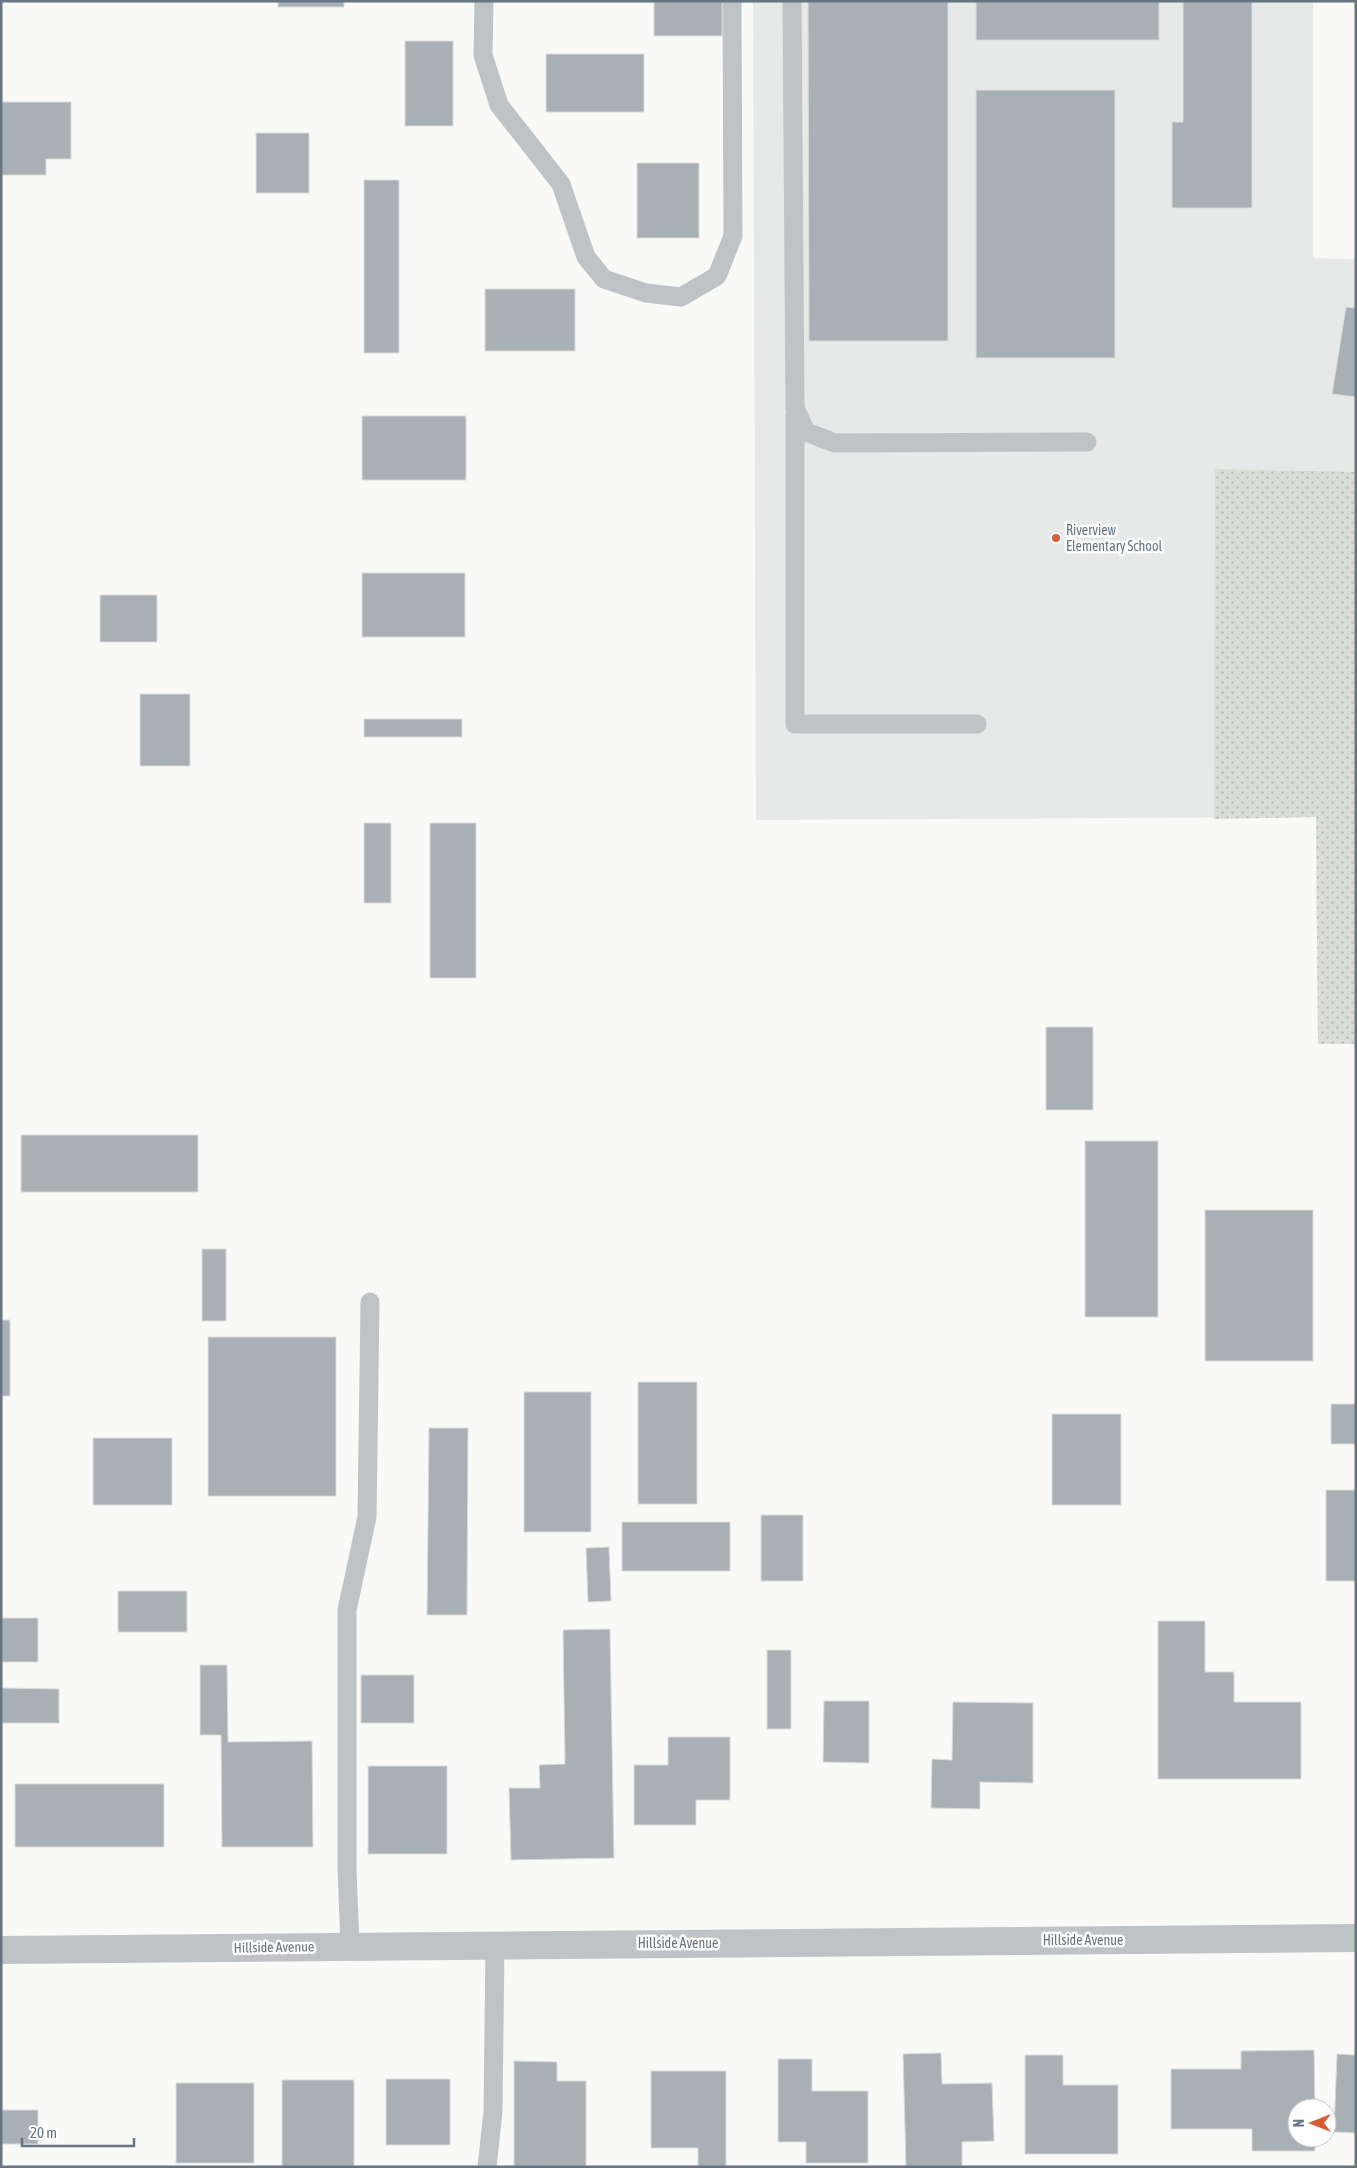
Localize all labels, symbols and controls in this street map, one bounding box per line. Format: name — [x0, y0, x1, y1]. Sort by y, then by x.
place label: Riverview Elementary School — [1066, 522, 1162, 554]
marker: Riverview Elementary School — [1050, 532, 1062, 544]
street label: Hillside Avenue — [1043, 1932, 1123, 1948]
street label: Hillside Avenue — [638, 1935, 718, 1951]
street label: Hillside Avenue — [234, 1938, 314, 1956]
north arrow — [1287, 2098, 1337, 2148]
scale bar — [22, 2116, 135, 2148]
text: N — [1291, 2119, 1307, 2127]
text: 20 m — [30, 2124, 57, 2141]

